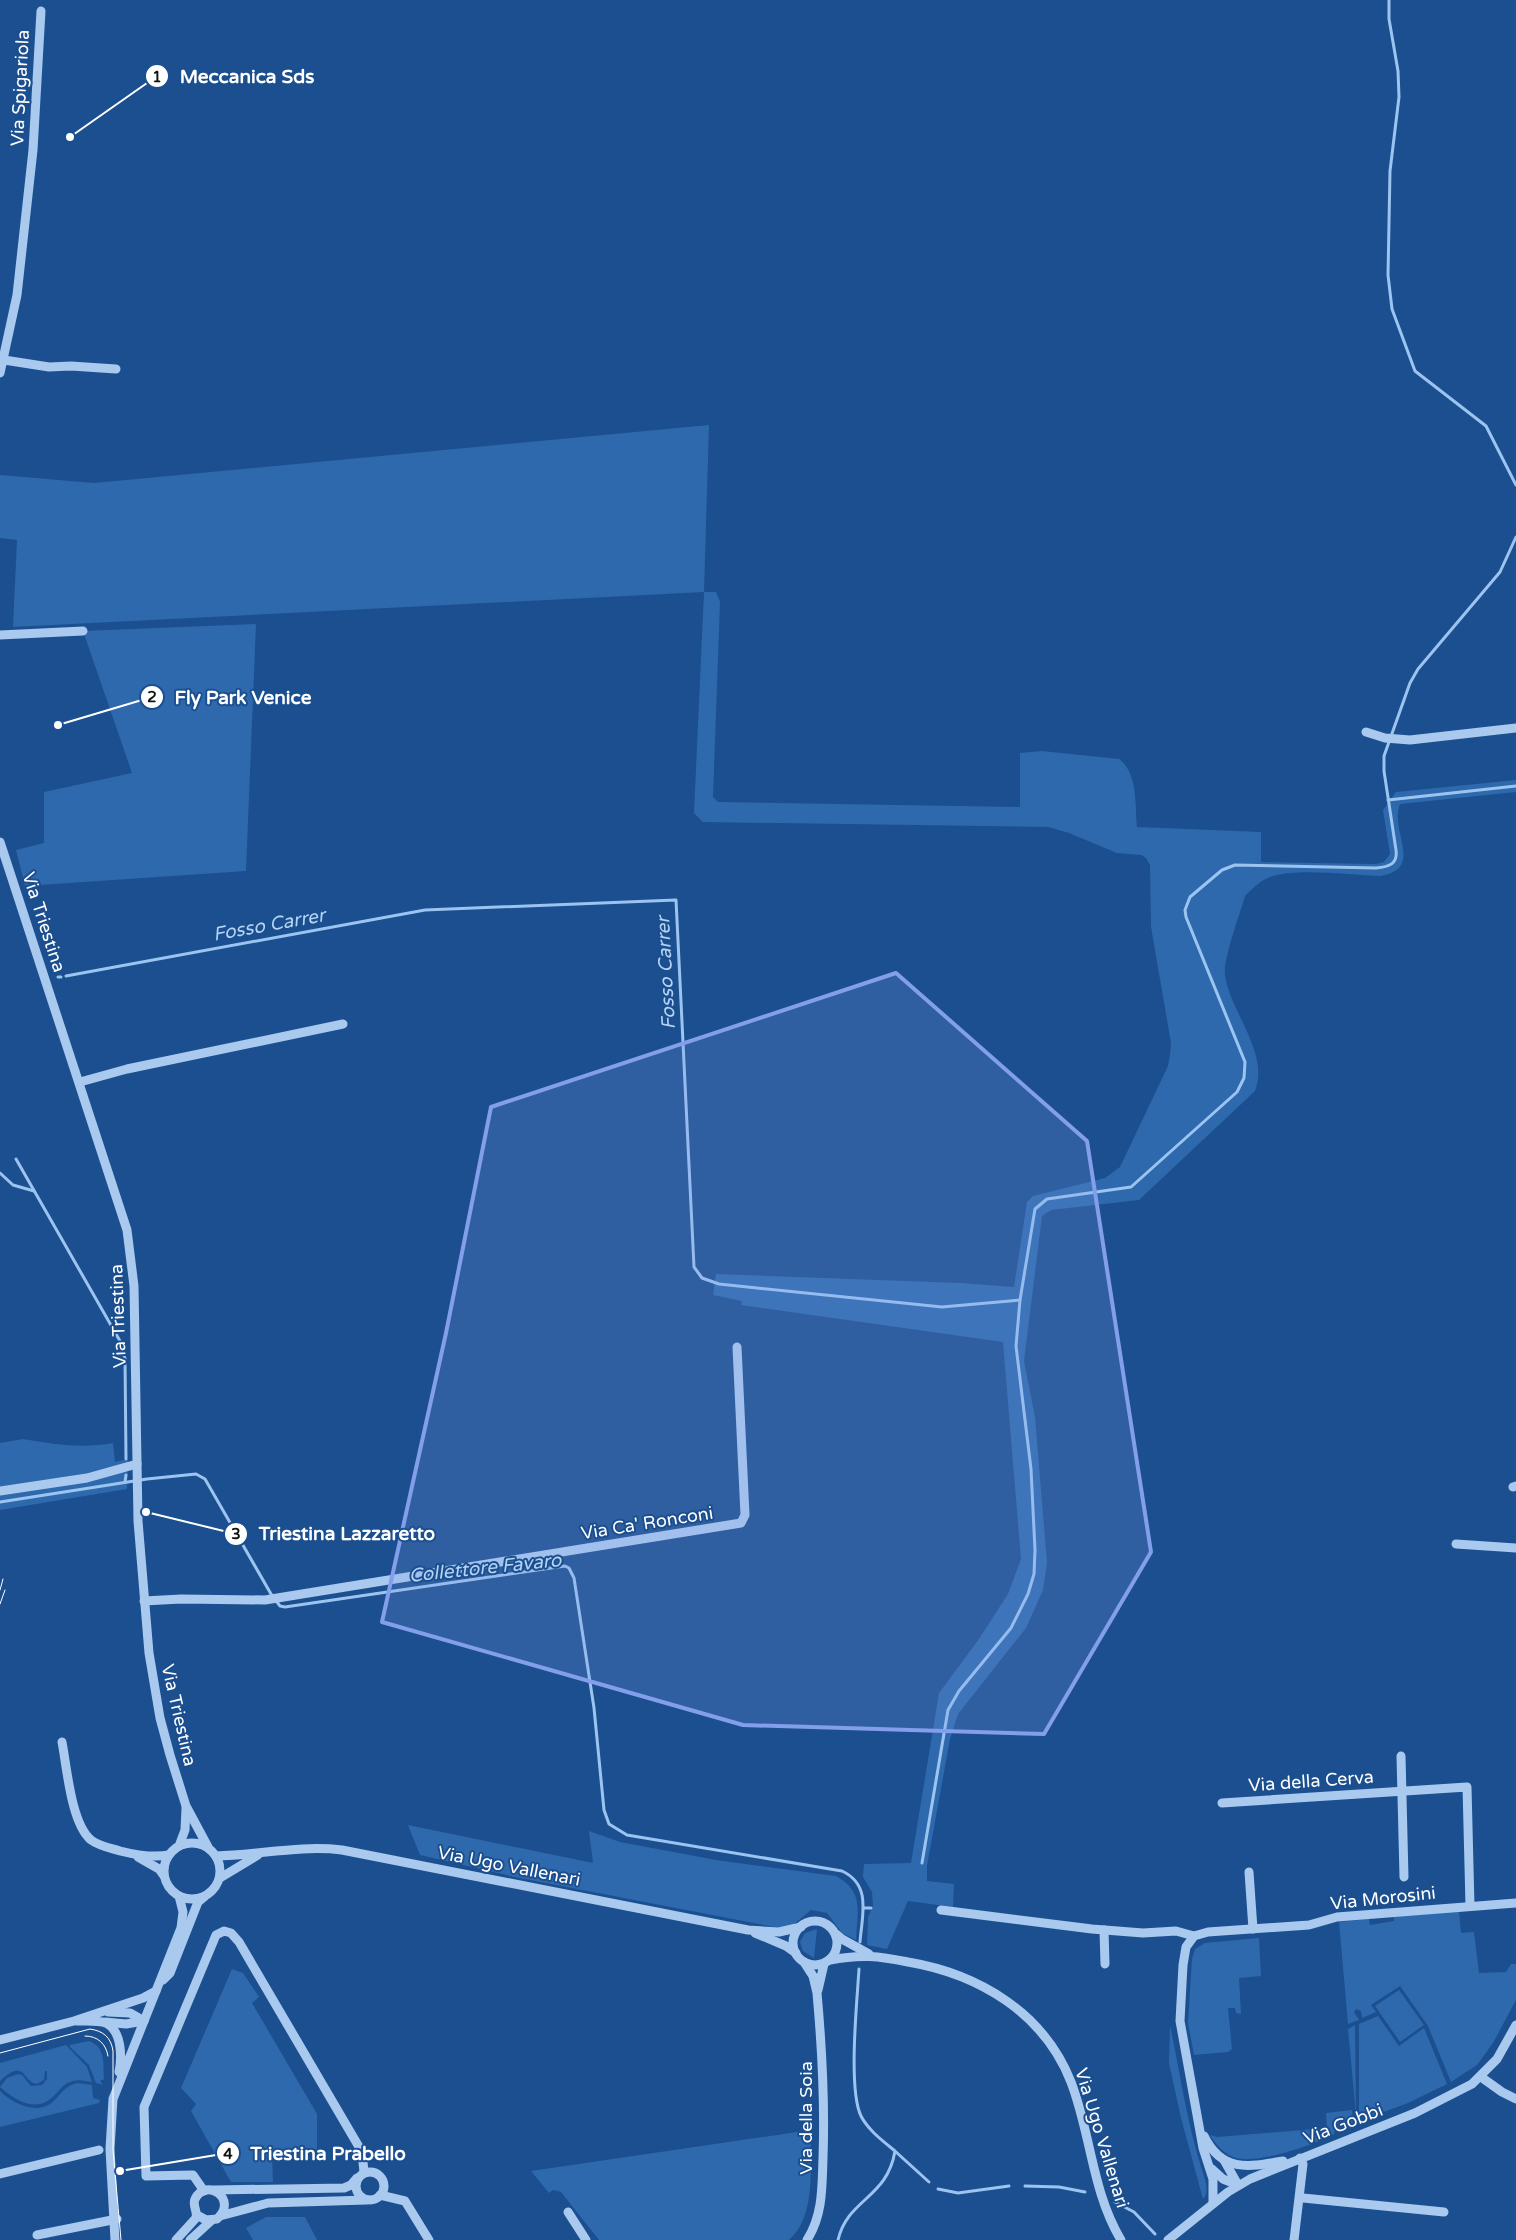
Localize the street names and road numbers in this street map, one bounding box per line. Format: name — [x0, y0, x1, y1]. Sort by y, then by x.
street label: Via Spigariola — [6, 29, 34, 147]
street label: Via Triestina — [17, 869, 71, 975]
street label: Via Triestina — [105, 1264, 131, 1368]
street label: Via Ca' Ronconi — [579, 1502, 715, 1544]
street label: Via Triestina — [157, 1662, 201, 1768]
street label: Via della Cerva — [1248, 1766, 1374, 1796]
street label: Via Ugo Vallenari — [436, 1841, 582, 1891]
street label: Via Morosini — [1329, 1882, 1437, 1914]
street label: Via della Soia — [795, 2061, 817, 2175]
street label: Via Ugo Vallenari — [1070, 2065, 1134, 2211]
street label: Via Gobbi — [1300, 2099, 1386, 2149]

